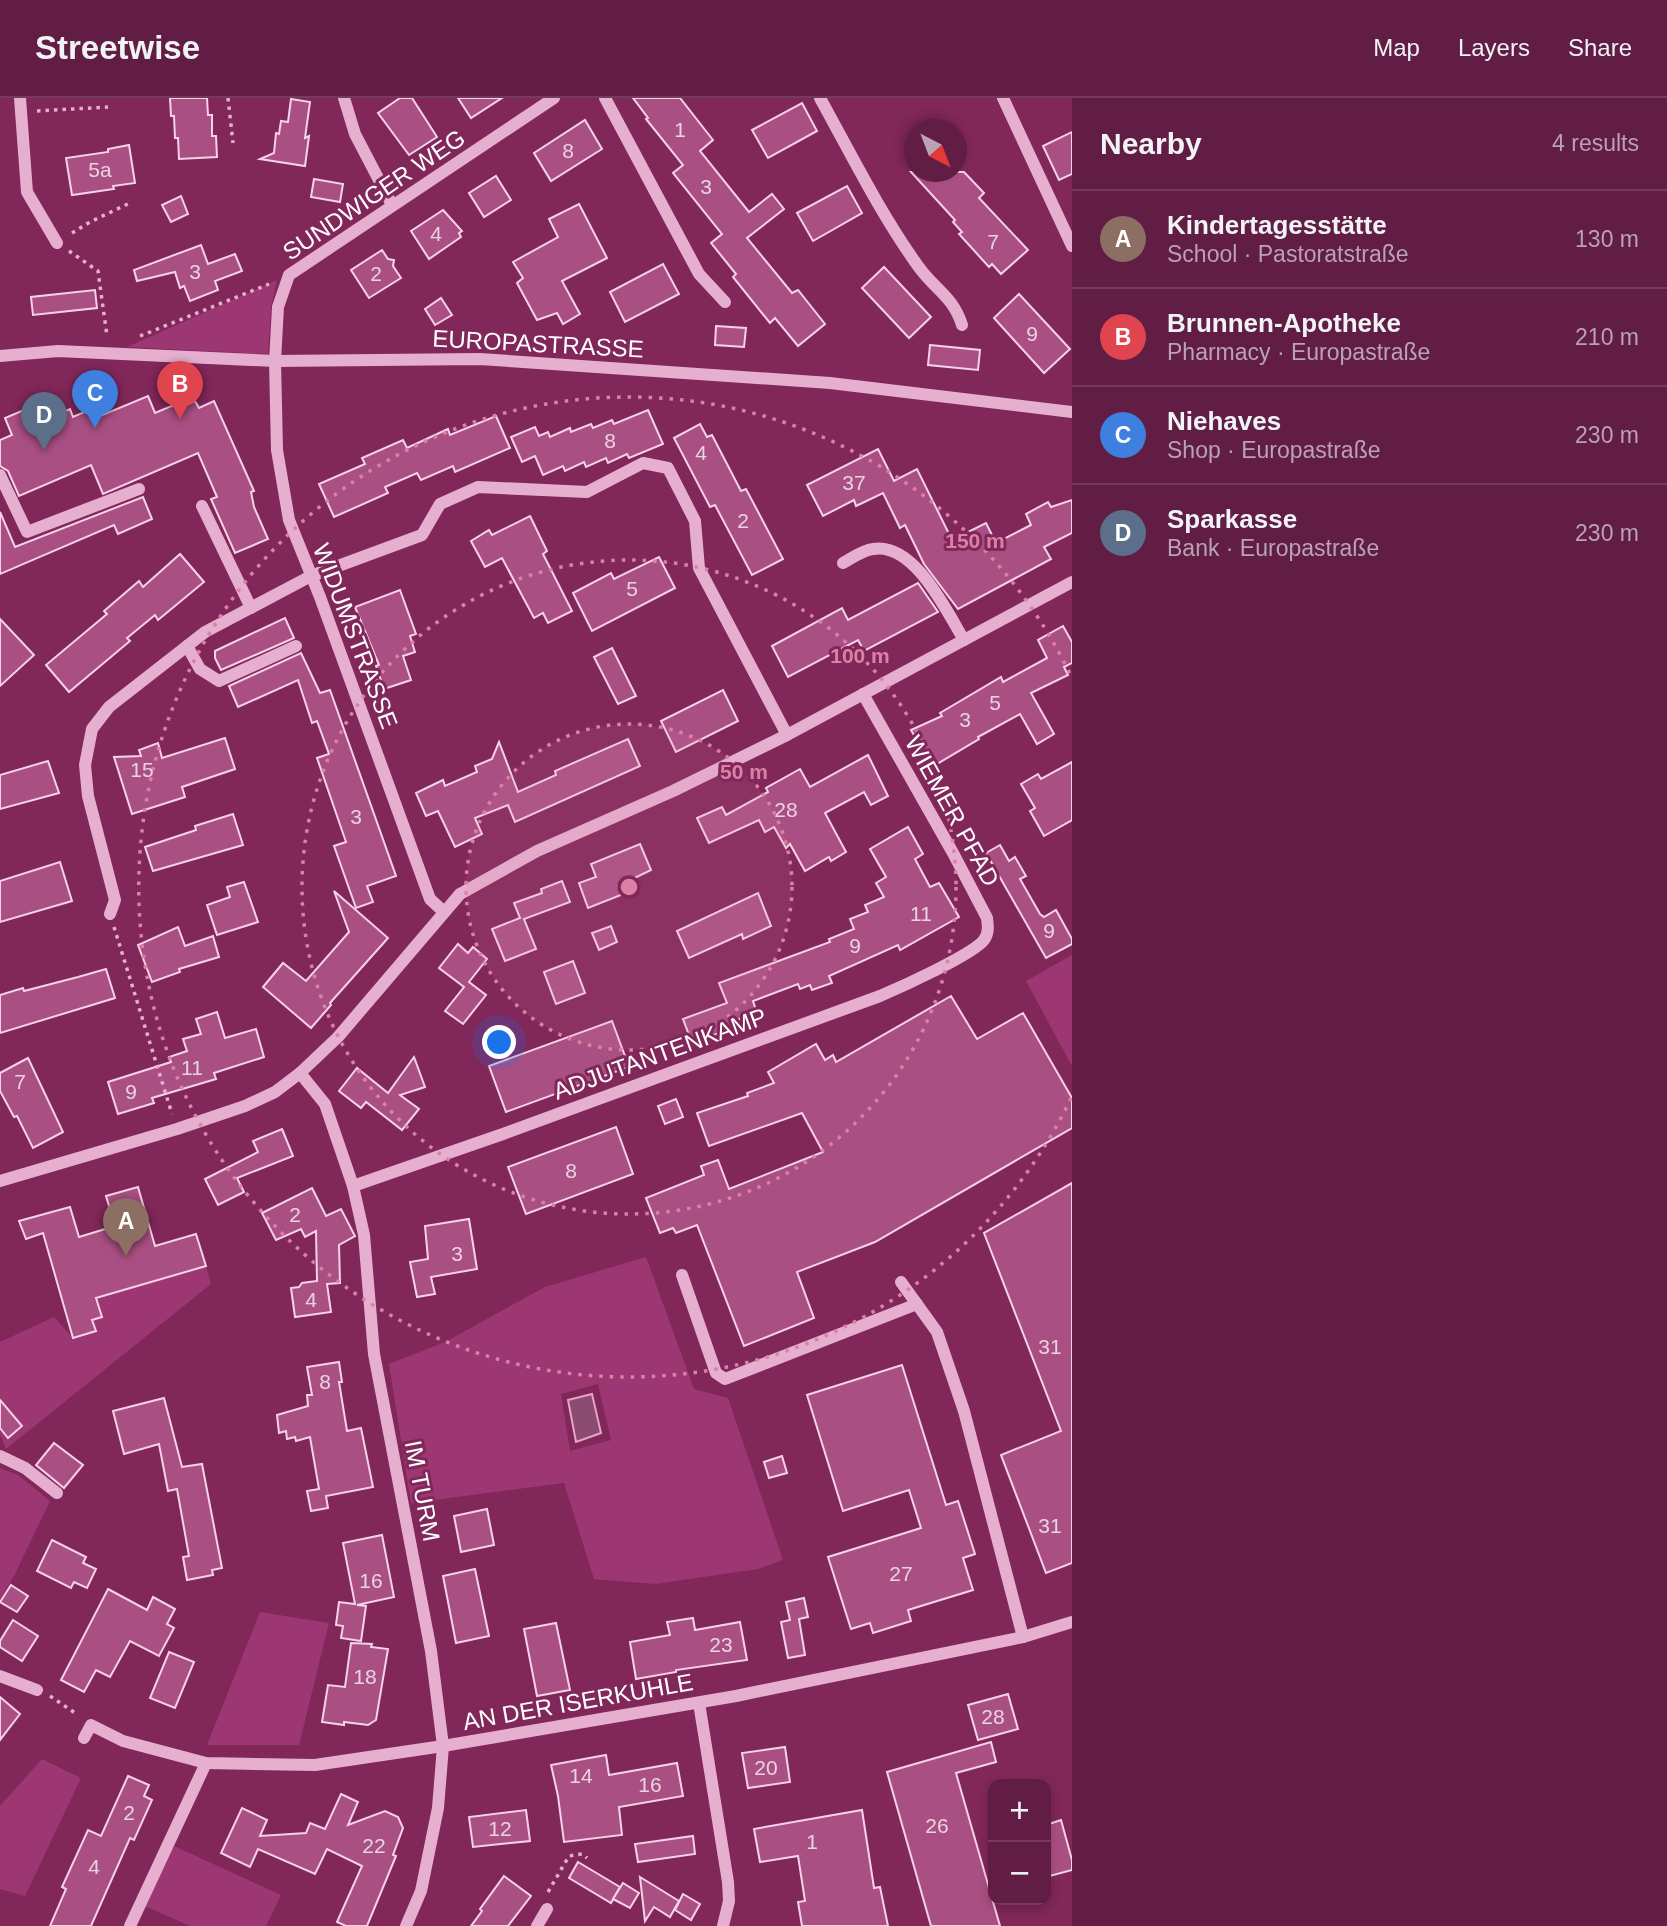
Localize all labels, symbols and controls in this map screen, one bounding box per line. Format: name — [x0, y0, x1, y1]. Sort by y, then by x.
text: Streetwise — [35, 29, 200, 66]
text: Map — [1373, 34, 1420, 61]
text: Layers — [1458, 34, 1530, 61]
text: Share — [1568, 34, 1632, 61]
house number: 1 — [674, 118, 686, 141]
north arrow — [904, 119, 967, 182]
street label: SUNDWIGER WEG — [278, 124, 470, 265]
text: Nearby — [1100, 127, 1202, 160]
text: 4 results — [1552, 130, 1639, 156]
house number: 8 — [562, 139, 574, 162]
house number: 5a — [88, 158, 112, 181]
house number: 3 — [700, 175, 712, 198]
text: Kindertagesstätte — [1167, 210, 1387, 240]
house number: 4 — [430, 222, 442, 245]
text: A — [1115, 226, 1131, 252]
text: 130 m — [1575, 226, 1639, 252]
house number: 7 — [987, 230, 999, 253]
text: School · Pastoratstraße — [1167, 241, 1409, 267]
house number: 3 — [189, 260, 201, 283]
house number: 2 — [370, 262, 382, 285]
text: Brunnen-Apotheke — [1167, 308, 1401, 338]
house number: 9 — [1026, 322, 1038, 345]
street label: EUROPASTRASSE — [432, 324, 644, 363]
text: B — [1115, 324, 1131, 350]
text: 210 m — [1575, 324, 1639, 350]
text: Pharmacy · Europastraße — [1167, 339, 1430, 365]
pin: B — [157, 361, 203, 419]
pin: C — [72, 370, 118, 428]
pin: D — [21, 392, 67, 450]
text: Niehaves — [1167, 406, 1281, 436]
text: C — [1115, 422, 1131, 448]
text: 230 m — [1575, 422, 1639, 448]
house number: 8 — [604, 429, 616, 452]
text: Shop · Europastraße — [1167, 437, 1381, 463]
house number: 4 — [695, 441, 707, 464]
house number: 37 — [842, 471, 866, 494]
text: Sparkasse — [1167, 504, 1297, 534]
house number: 2 — [737, 509, 749, 532]
text: D — [1115, 520, 1131, 546]
text: 230 m — [1575, 520, 1639, 546]
text: 150 m — [945, 529, 1005, 552]
text: Bank · Europastraße — [1167, 535, 1379, 561]
street label: WIDUMSTRASSE — [308, 539, 403, 732]
house number: 5 — [626, 577, 638, 600]
text: 100 m — [830, 644, 890, 667]
house number: 5 — [989, 691, 1001, 714]
house number: 3 — [959, 708, 971, 731]
street label: WIEMER PFAD — [900, 731, 1005, 891]
house number: 15 — [130, 758, 154, 781]
text: 50 m — [720, 760, 768, 783]
house number: 28 — [774, 798, 798, 821]
house number: 3 — [350, 805, 362, 828]
centre of rings — [617, 875, 641, 899]
house number: 11 — [910, 902, 932, 925]
house number: 9 — [1043, 919, 1055, 942]
house number: 9 — [849, 934, 861, 957]
street label: ADJUTANTENKAMP — [550, 1002, 770, 1105]
your location — [482, 1025, 516, 1059]
house number: 11 — [181, 1056, 203, 1079]
house number: 7 — [14, 1070, 26, 1093]
house number: 9 — [125, 1080, 137, 1103]
house number: 8 — [565, 1159, 577, 1182]
pin: A — [103, 1198, 149, 1256]
house number: 2 — [289, 1203, 301, 1226]
house number: 3 — [451, 1242, 463, 1265]
house number: 4 — [305, 1288, 317, 1311]
house number: 31 — [1038, 1335, 1062, 1358]
house number: 8 — [319, 1370, 331, 1393]
street label: IM TURM — [399, 1438, 445, 1544]
house number: 31 — [1038, 1514, 1062, 1537]
house number: 27 — [889, 1562, 913, 1585]
house number: 16 — [359, 1569, 383, 1592]
house number: 23 — [709, 1633, 733, 1656]
house number: 18 — [353, 1665, 377, 1688]
street label: AN DER ISERKUHLE — [461, 1668, 695, 1735]
house number: 28 — [981, 1705, 1005, 1728]
house number: 20 — [754, 1756, 778, 1779]
house number: 14 — [569, 1764, 593, 1787]
house number: 16 — [638, 1773, 662, 1796]
map controls — [988, 1779, 1051, 1905]
button: + — [988, 1779, 1051, 1842]
house number: 2 — [123, 1801, 135, 1824]
house number: 26 — [925, 1814, 949, 1837]
house number: 12 — [488, 1817, 512, 1840]
house number: 1 — [806, 1830, 818, 1853]
house number: 22 — [362, 1834, 386, 1857]
button: − — [988, 1842, 1051, 1905]
house number: 4 — [88, 1855, 100, 1878]

